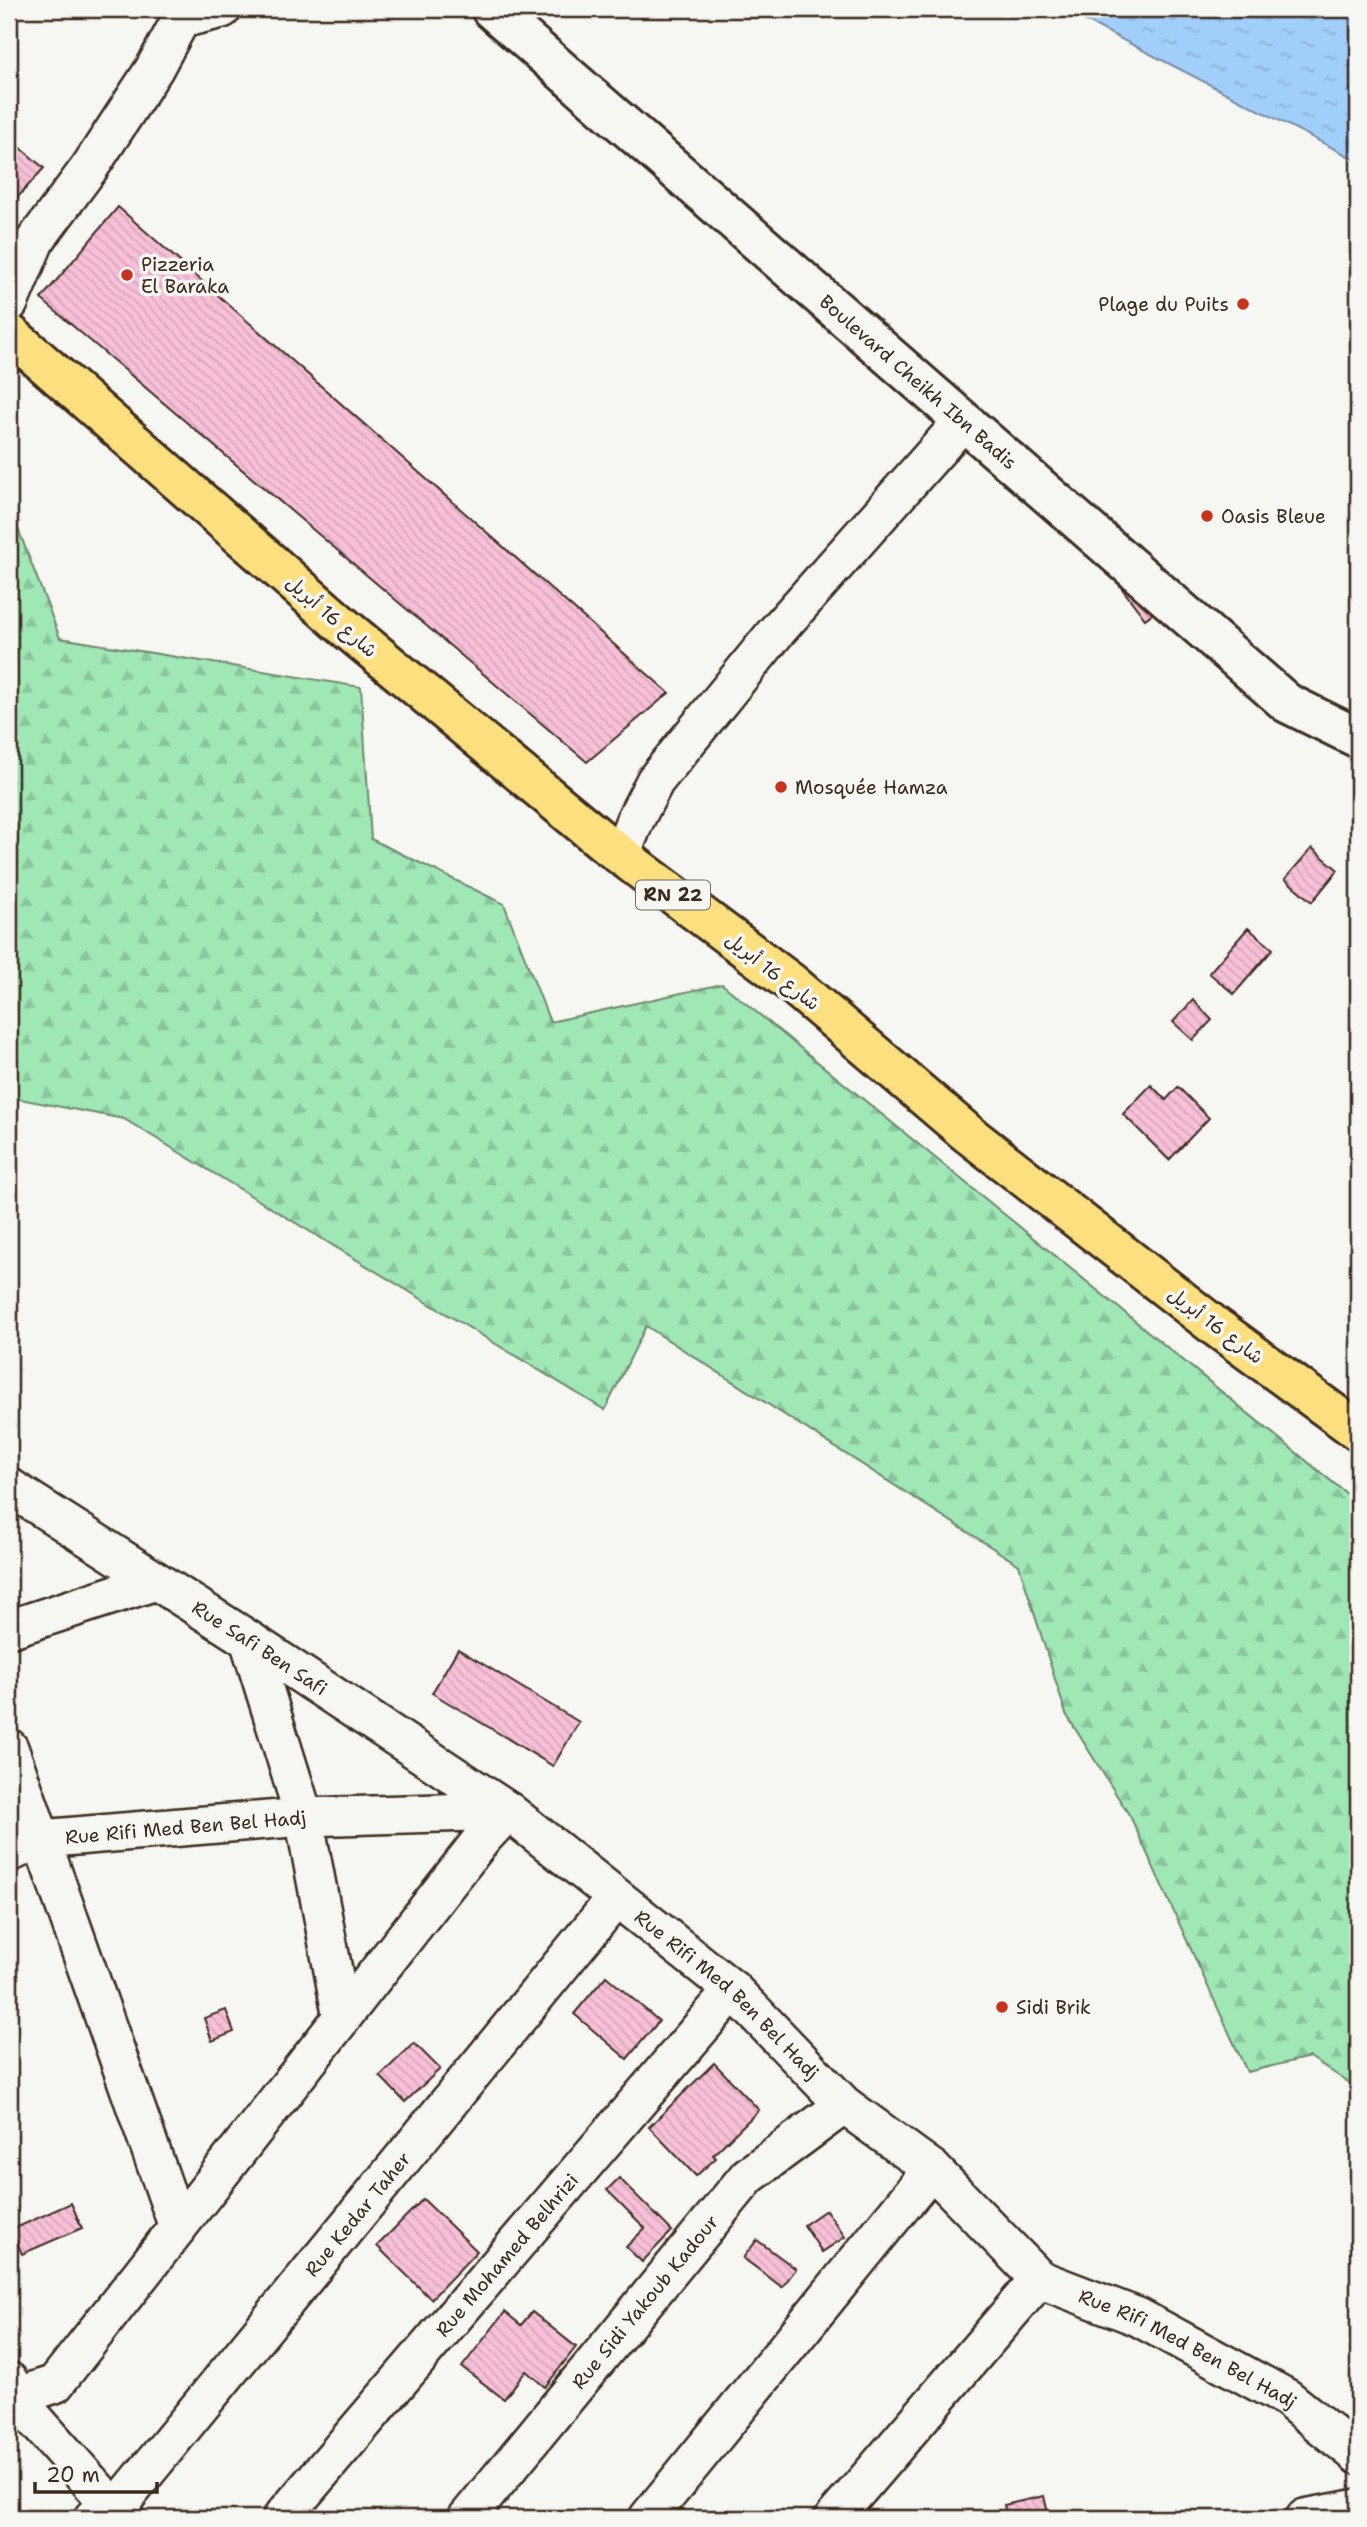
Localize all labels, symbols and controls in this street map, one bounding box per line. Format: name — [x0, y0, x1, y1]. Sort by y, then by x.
place label: Pizzeria El Baraka — [141, 252, 229, 299]
marker: Pizzeria El Baraka — [119, 267, 135, 283]
street label: Boulevard Cheikh Ibn Badis — [814, 289, 1022, 475]
place label: Plage du Puits — [1098, 292, 1229, 317]
marker: Plage du Puits — [1235, 296, 1251, 312]
place label: Oasis Bleue — [1221, 504, 1326, 529]
marker: Oasis Bleue — [1199, 508, 1215, 524]
street label: شارع 16 أبريل — [280, 570, 383, 664]
place label: Mosquée Hamza — [795, 775, 948, 800]
marker: Mosquée Hamza — [773, 779, 789, 795]
road number: RN 22 — [636, 880, 710, 910]
street label: شارع 16 أبريل — [720, 927, 825, 1017]
street label: شارع 16 أبريل — [1162, 1281, 1268, 1370]
street label: Rue Safi Ben Safi — [187, 1595, 332, 1701]
street label: Rue Rifi Med Ben Bel Hadj — [64, 1805, 307, 1850]
street label: Rue Rifi Med Ben Bel Hadj — [629, 1905, 825, 2085]
place label: Sidi Brik — [1016, 1995, 1091, 2020]
marker: Sidi Brik — [994, 1999, 1010, 2015]
street label: Rue Kedar Taher — [299, 2147, 416, 2282]
street label: Rue Mohamed Belhrizi — [430, 2168, 584, 2342]
street label: Rue Sidi Yakoub Kadour — [566, 2210, 724, 2394]
street label: Rue Rifi Med Ben Bel Hadj — [1075, 2283, 1302, 2414]
scale bar — [35, 2450, 158, 2494]
text: 20 m — [46, 2461, 100, 2489]

